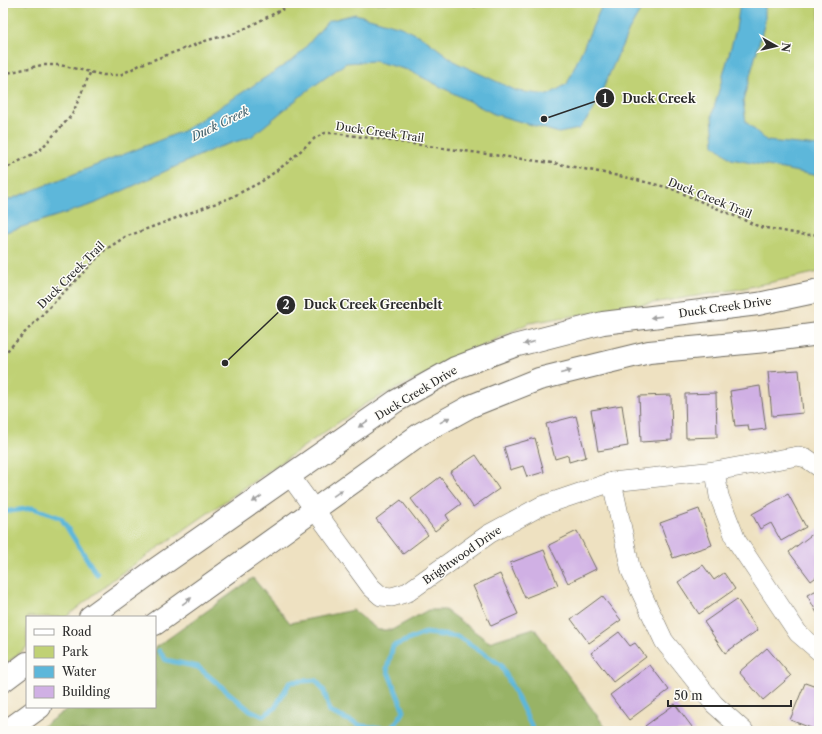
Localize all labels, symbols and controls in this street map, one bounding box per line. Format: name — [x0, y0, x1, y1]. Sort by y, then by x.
north arrow — [756, 26, 796, 66]
text: N — [778, 42, 793, 54]
callout: Duck Creek — [595, 86, 704, 110]
text: 1 — [602, 91, 608, 106]
text: Duck Creek — [622, 91, 697, 106]
water label: Duck Creek — [187, 103, 252, 144]
street label: Duck Creek Trail — [335, 119, 426, 145]
street label: Duck Creek Trail — [666, 175, 755, 221]
street label: Duck Creek Trail — [35, 238, 108, 311]
callout: Duck Creek Greenbelt — [276, 293, 451, 317]
street label: Duck Creek Drive — [678, 294, 772, 320]
text: 2 — [282, 297, 290, 312]
text: Duck Creek Greenbelt — [304, 297, 442, 312]
one-way arrow — [650, 313, 662, 320]
one-way arrow — [523, 340, 535, 346]
street label: Duck Creek Drive — [372, 363, 460, 423]
one-way arrow — [560, 369, 572, 375]
one-way arrow — [440, 417, 451, 424]
one-way arrow — [358, 420, 369, 428]
one-way arrow — [332, 489, 343, 497]
one-way arrow — [251, 495, 262, 503]
street label: Brightwood Drive — [420, 523, 504, 587]
one-way arrow — [181, 597, 192, 605]
legend — [26, 616, 156, 708]
text: Road — [62, 624, 92, 639]
text: Park — [62, 644, 89, 659]
text: Water — [61, 664, 96, 679]
scale bar — [668, 682, 791, 708]
text: Building — [62, 684, 110, 699]
text: 50 m — [674, 688, 703, 703]

